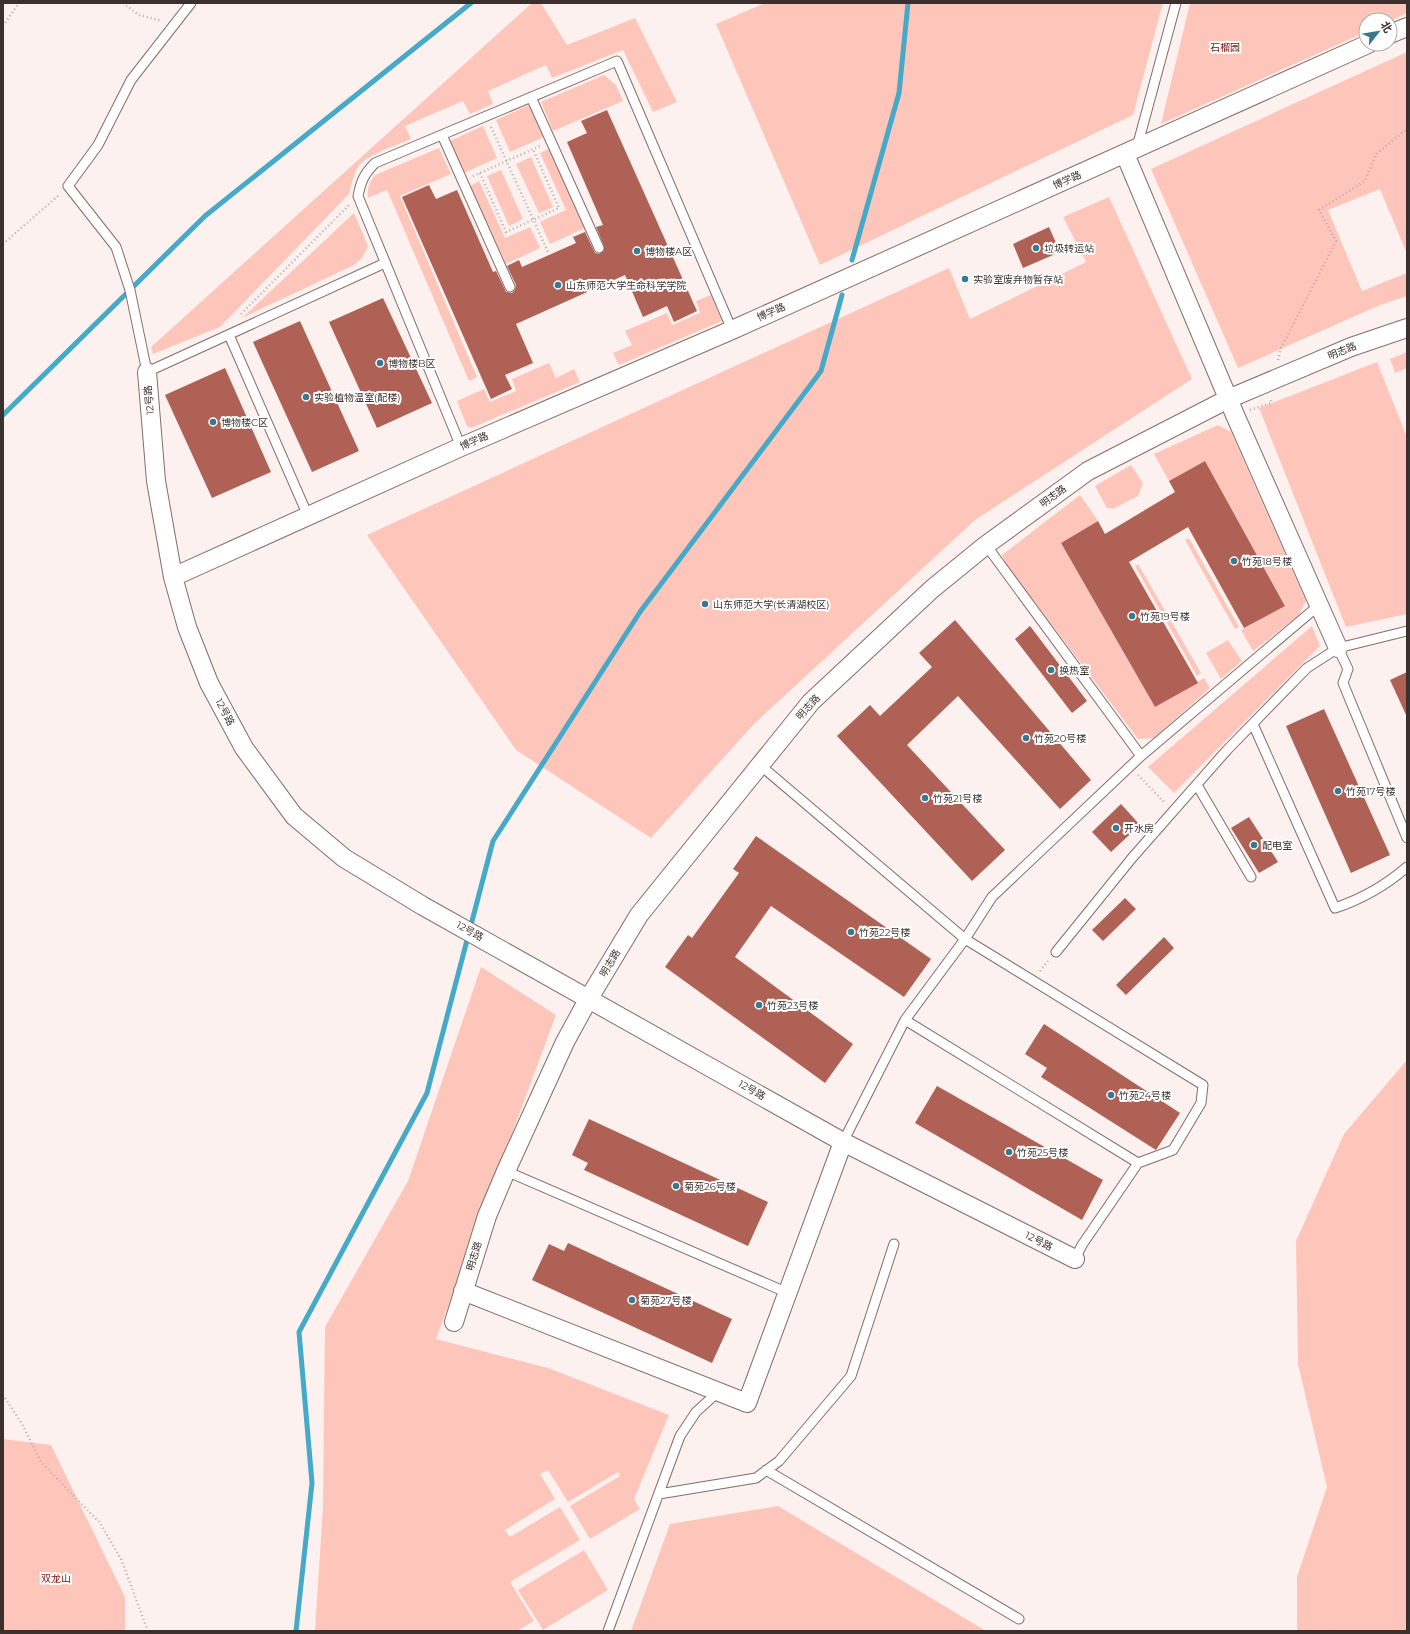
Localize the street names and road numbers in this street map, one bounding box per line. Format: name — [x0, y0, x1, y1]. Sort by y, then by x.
street label: 博学路 — [1051, 168, 1083, 192]
street label: 博学路 — [755, 300, 787, 324]
street label: 明志路 — [1326, 339, 1358, 363]
street label: 12号路 — [141, 385, 157, 415]
street label: 博学路 — [458, 429, 490, 453]
street label: 明志路 — [1037, 482, 1069, 510]
street label: 明志路 — [793, 692, 823, 722]
street label: 12号路 — [212, 696, 238, 728]
street label: 12号路 — [454, 918, 486, 944]
street label: 明志路 — [597, 947, 623, 979]
street label: 12号路 — [736, 1077, 768, 1103]
street label: 12号路 — [1023, 1229, 1055, 1253]
street label: 明志路 — [463, 1240, 485, 1272]

